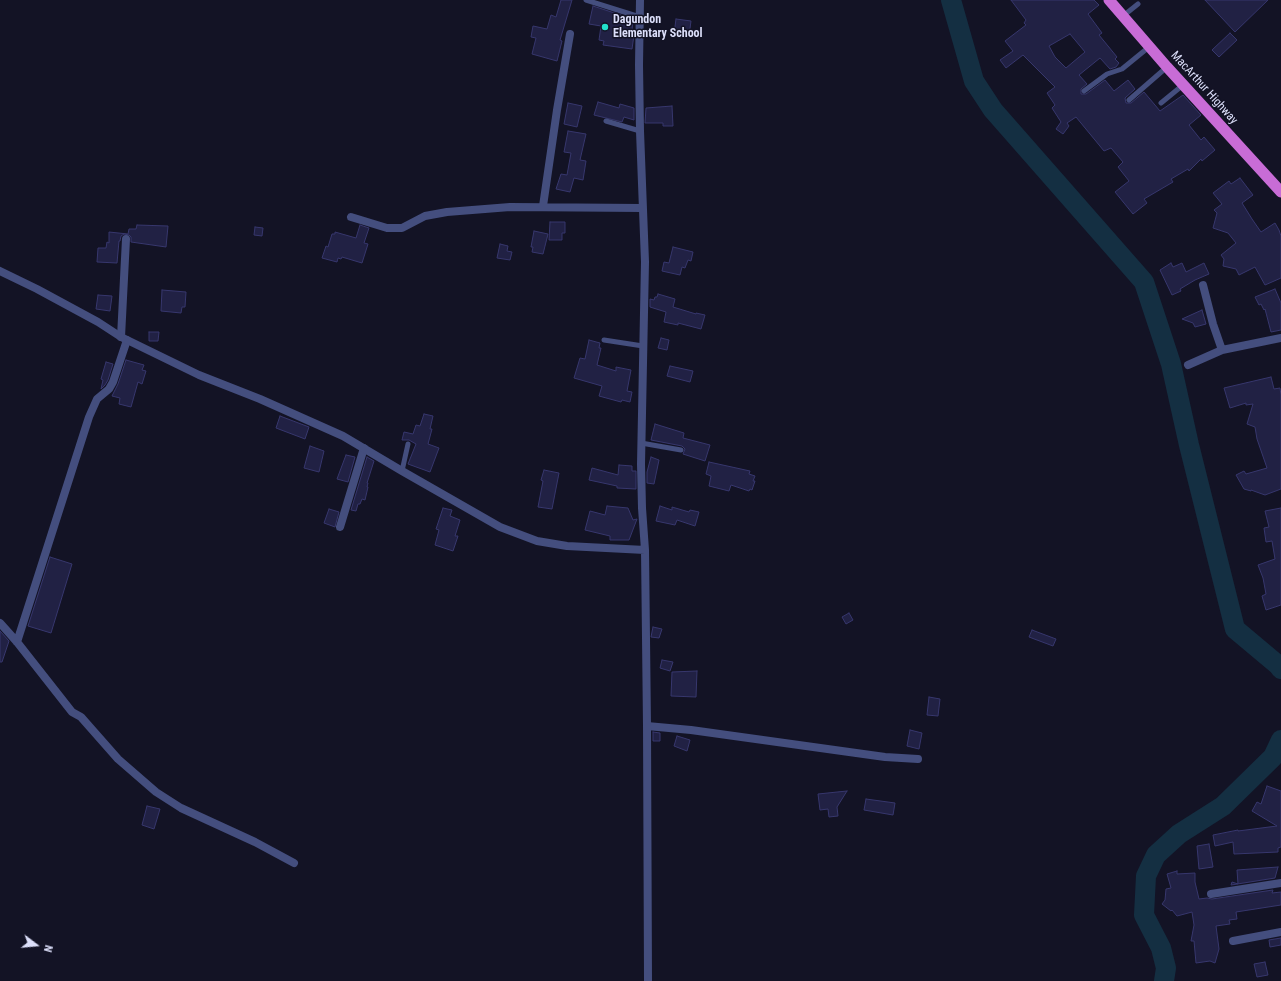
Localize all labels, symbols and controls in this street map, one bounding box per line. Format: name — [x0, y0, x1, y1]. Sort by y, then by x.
place label: Dagundon Elementary School — [613, 13, 703, 41]
marker: Dagundon Elementary School — [600, 22, 610, 32]
street label: MacArthur Highway — [1167, 49, 1241, 127]
north arrow — [16, 925, 56, 965]
text: N — [41, 943, 55, 953]

